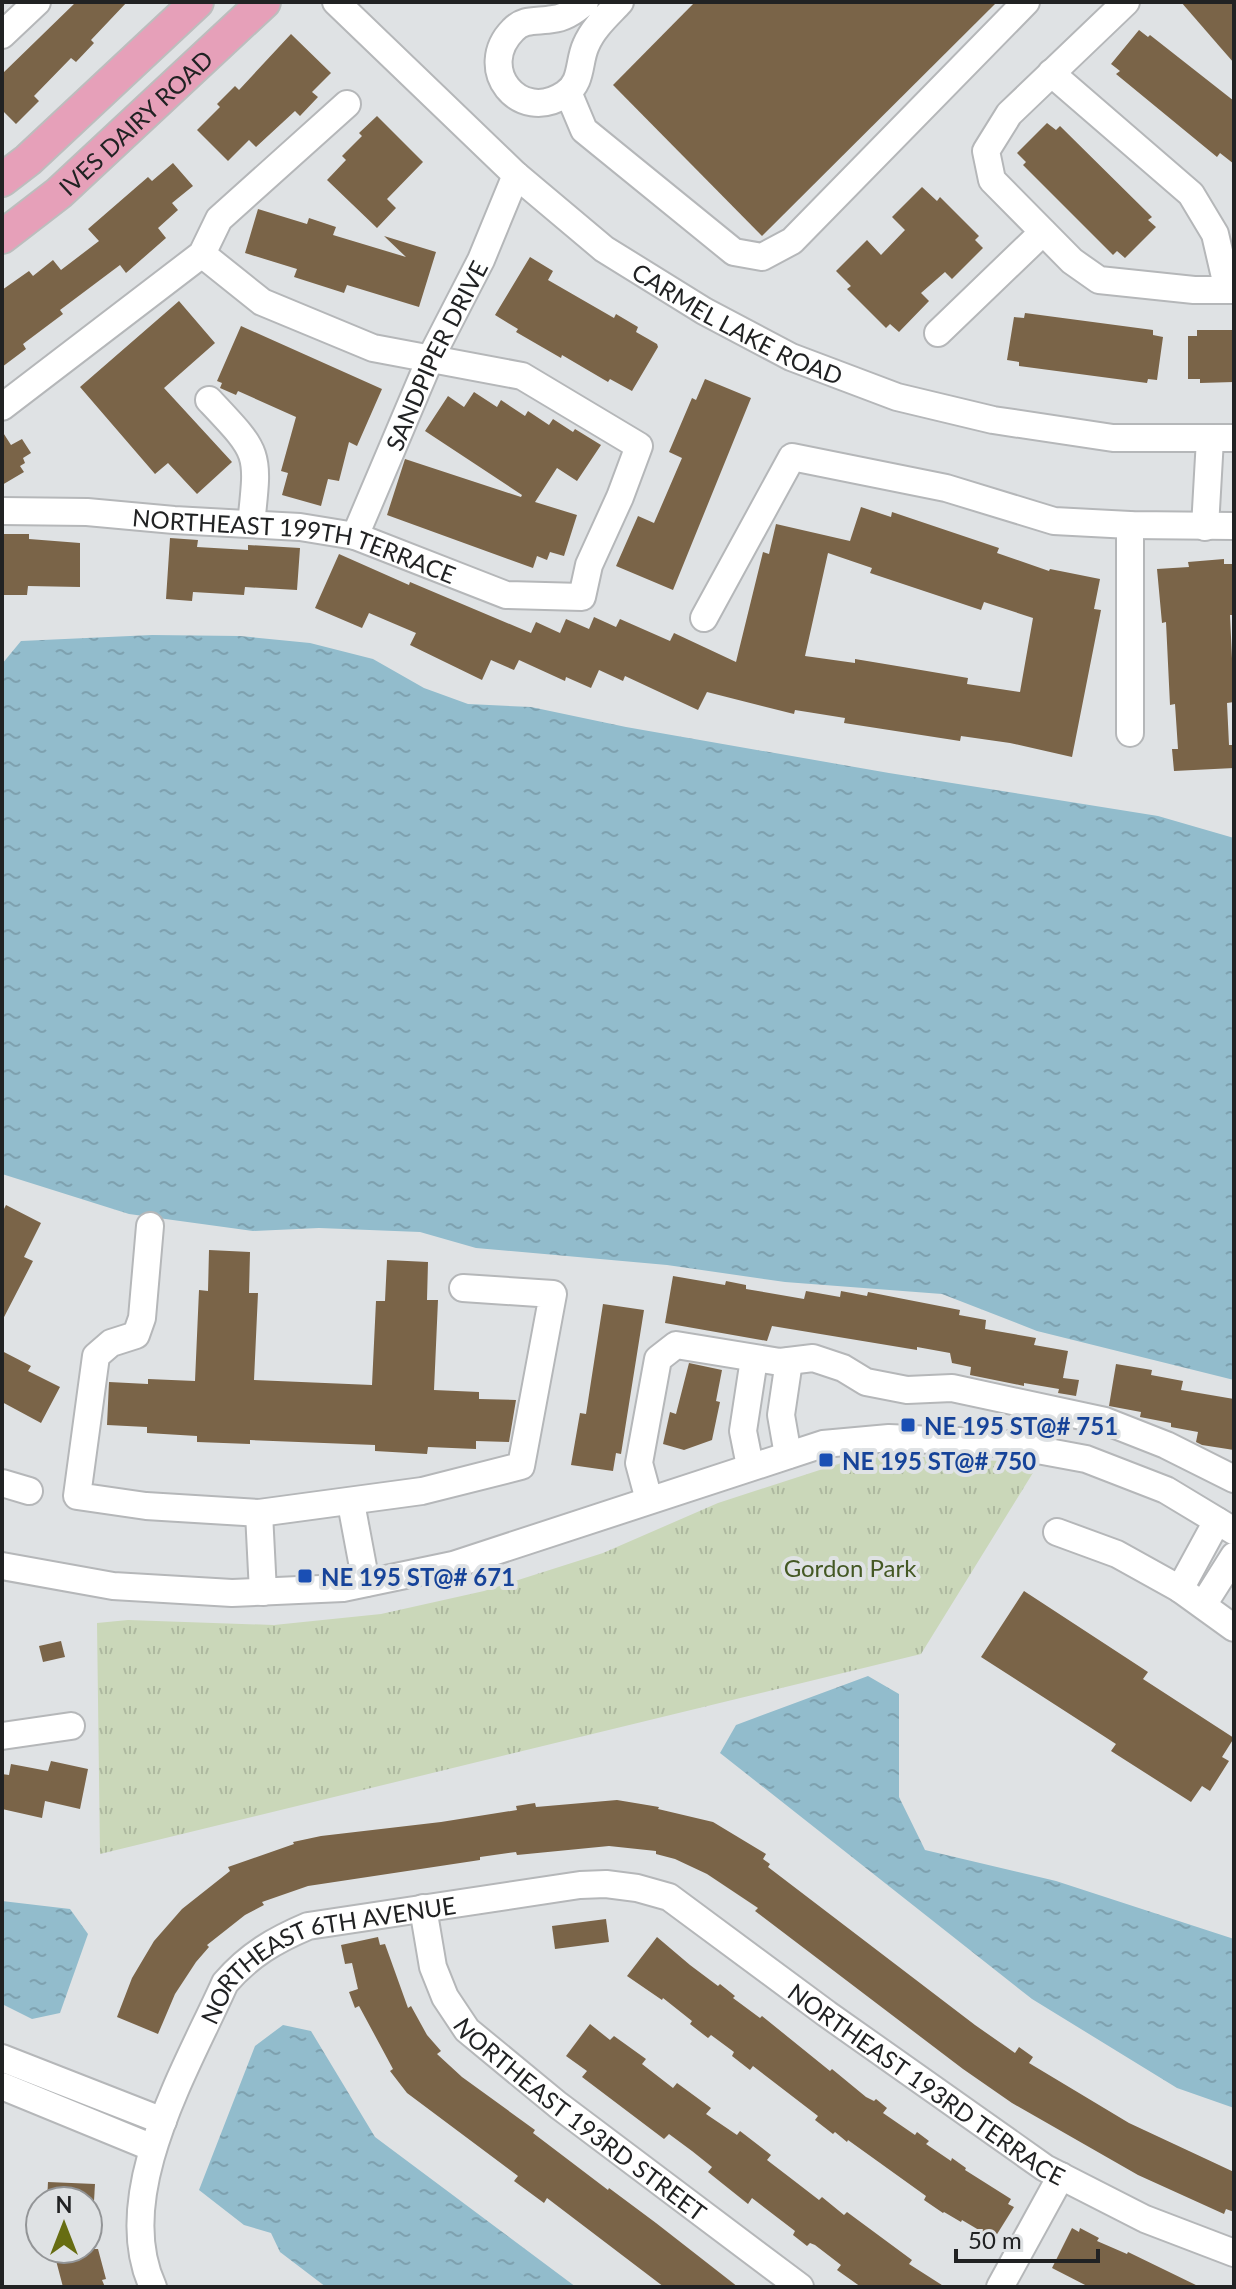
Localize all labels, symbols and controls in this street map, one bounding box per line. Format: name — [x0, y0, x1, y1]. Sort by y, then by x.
street label: IVES DAIRY ROAD — [52, 43, 218, 201]
street label: SANDPIPER DRIVE — [379, 255, 493, 454]
street label: CARMEL LAKE ROAD — [627, 256, 847, 390]
street label: NORTHEAST 199TH TERRACE — [131, 502, 460, 589]
place label: NE 195 ST@# 751 — [924, 1411, 1118, 1440]
marker: NE 195 ST@# 751 — [899, 1416, 917, 1434]
place label: NE 195 ST@# 750 — [842, 1446, 1036, 1475]
marker: NE 195 ST@# 750 — [817, 1451, 835, 1469]
park label: Gordon Park — [784, 1553, 917, 1582]
place label: NE 195 ST@# 671 — [321, 1562, 515, 1591]
marker: NE 195 ST@# 671 — [296, 1567, 314, 1585]
street label: NORTHEAST 6TH AVENUE — [194, 1889, 458, 2028]
street label: NORTHEAST 193RD TERRACE — [783, 1976, 1070, 2190]
street label: NORTHEAST 193RD STREET — [448, 2012, 713, 2226]
north arrow — [24, 2185, 104, 2265]
text: N — [56, 2191, 72, 2218]
scale bar — [956, 2213, 1098, 2263]
text: 50 m — [968, 2225, 1022, 2254]

